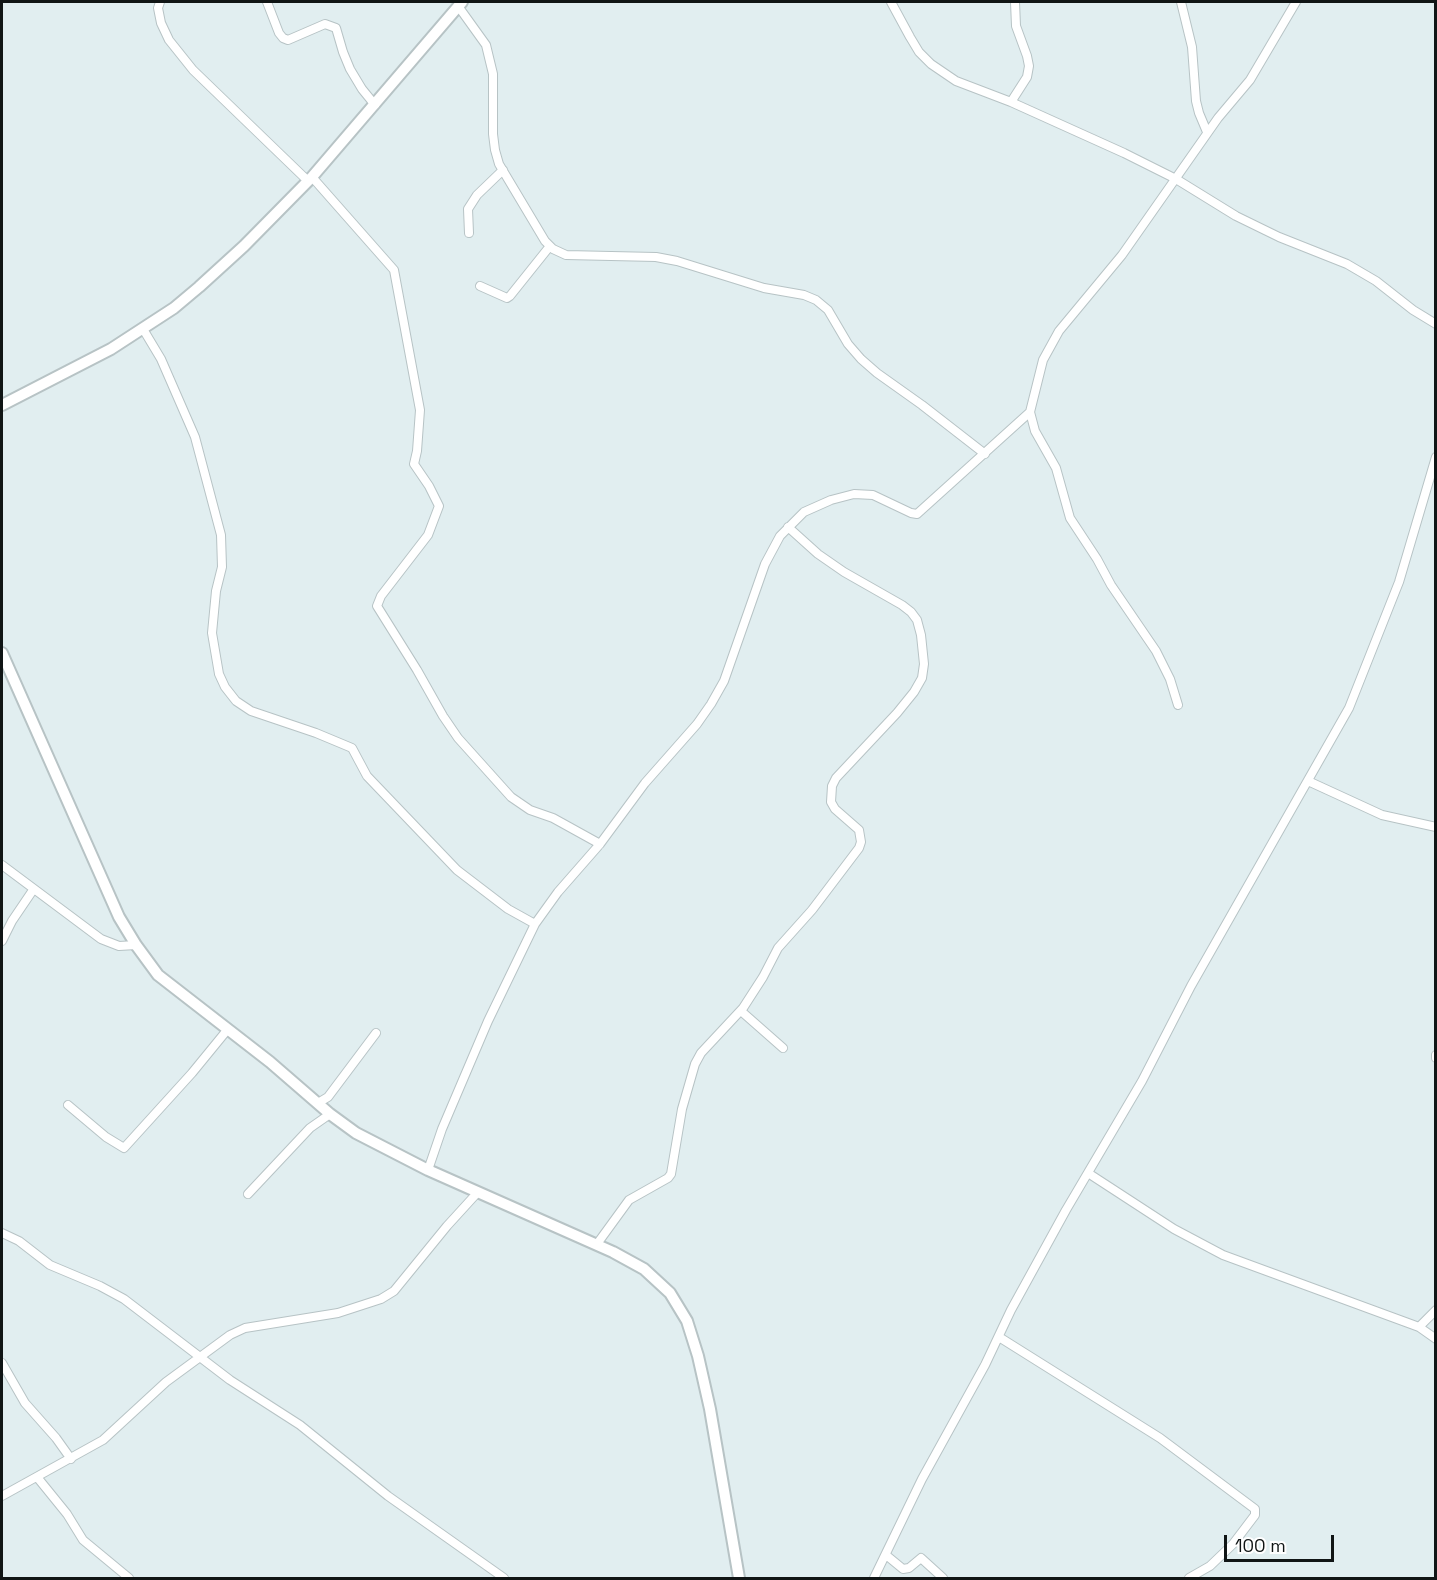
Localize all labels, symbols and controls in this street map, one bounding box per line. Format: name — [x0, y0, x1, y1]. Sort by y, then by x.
scale bar — [1227, 1523, 1336, 1561]
text: 100 m — [1235, 1534, 1286, 1557]

